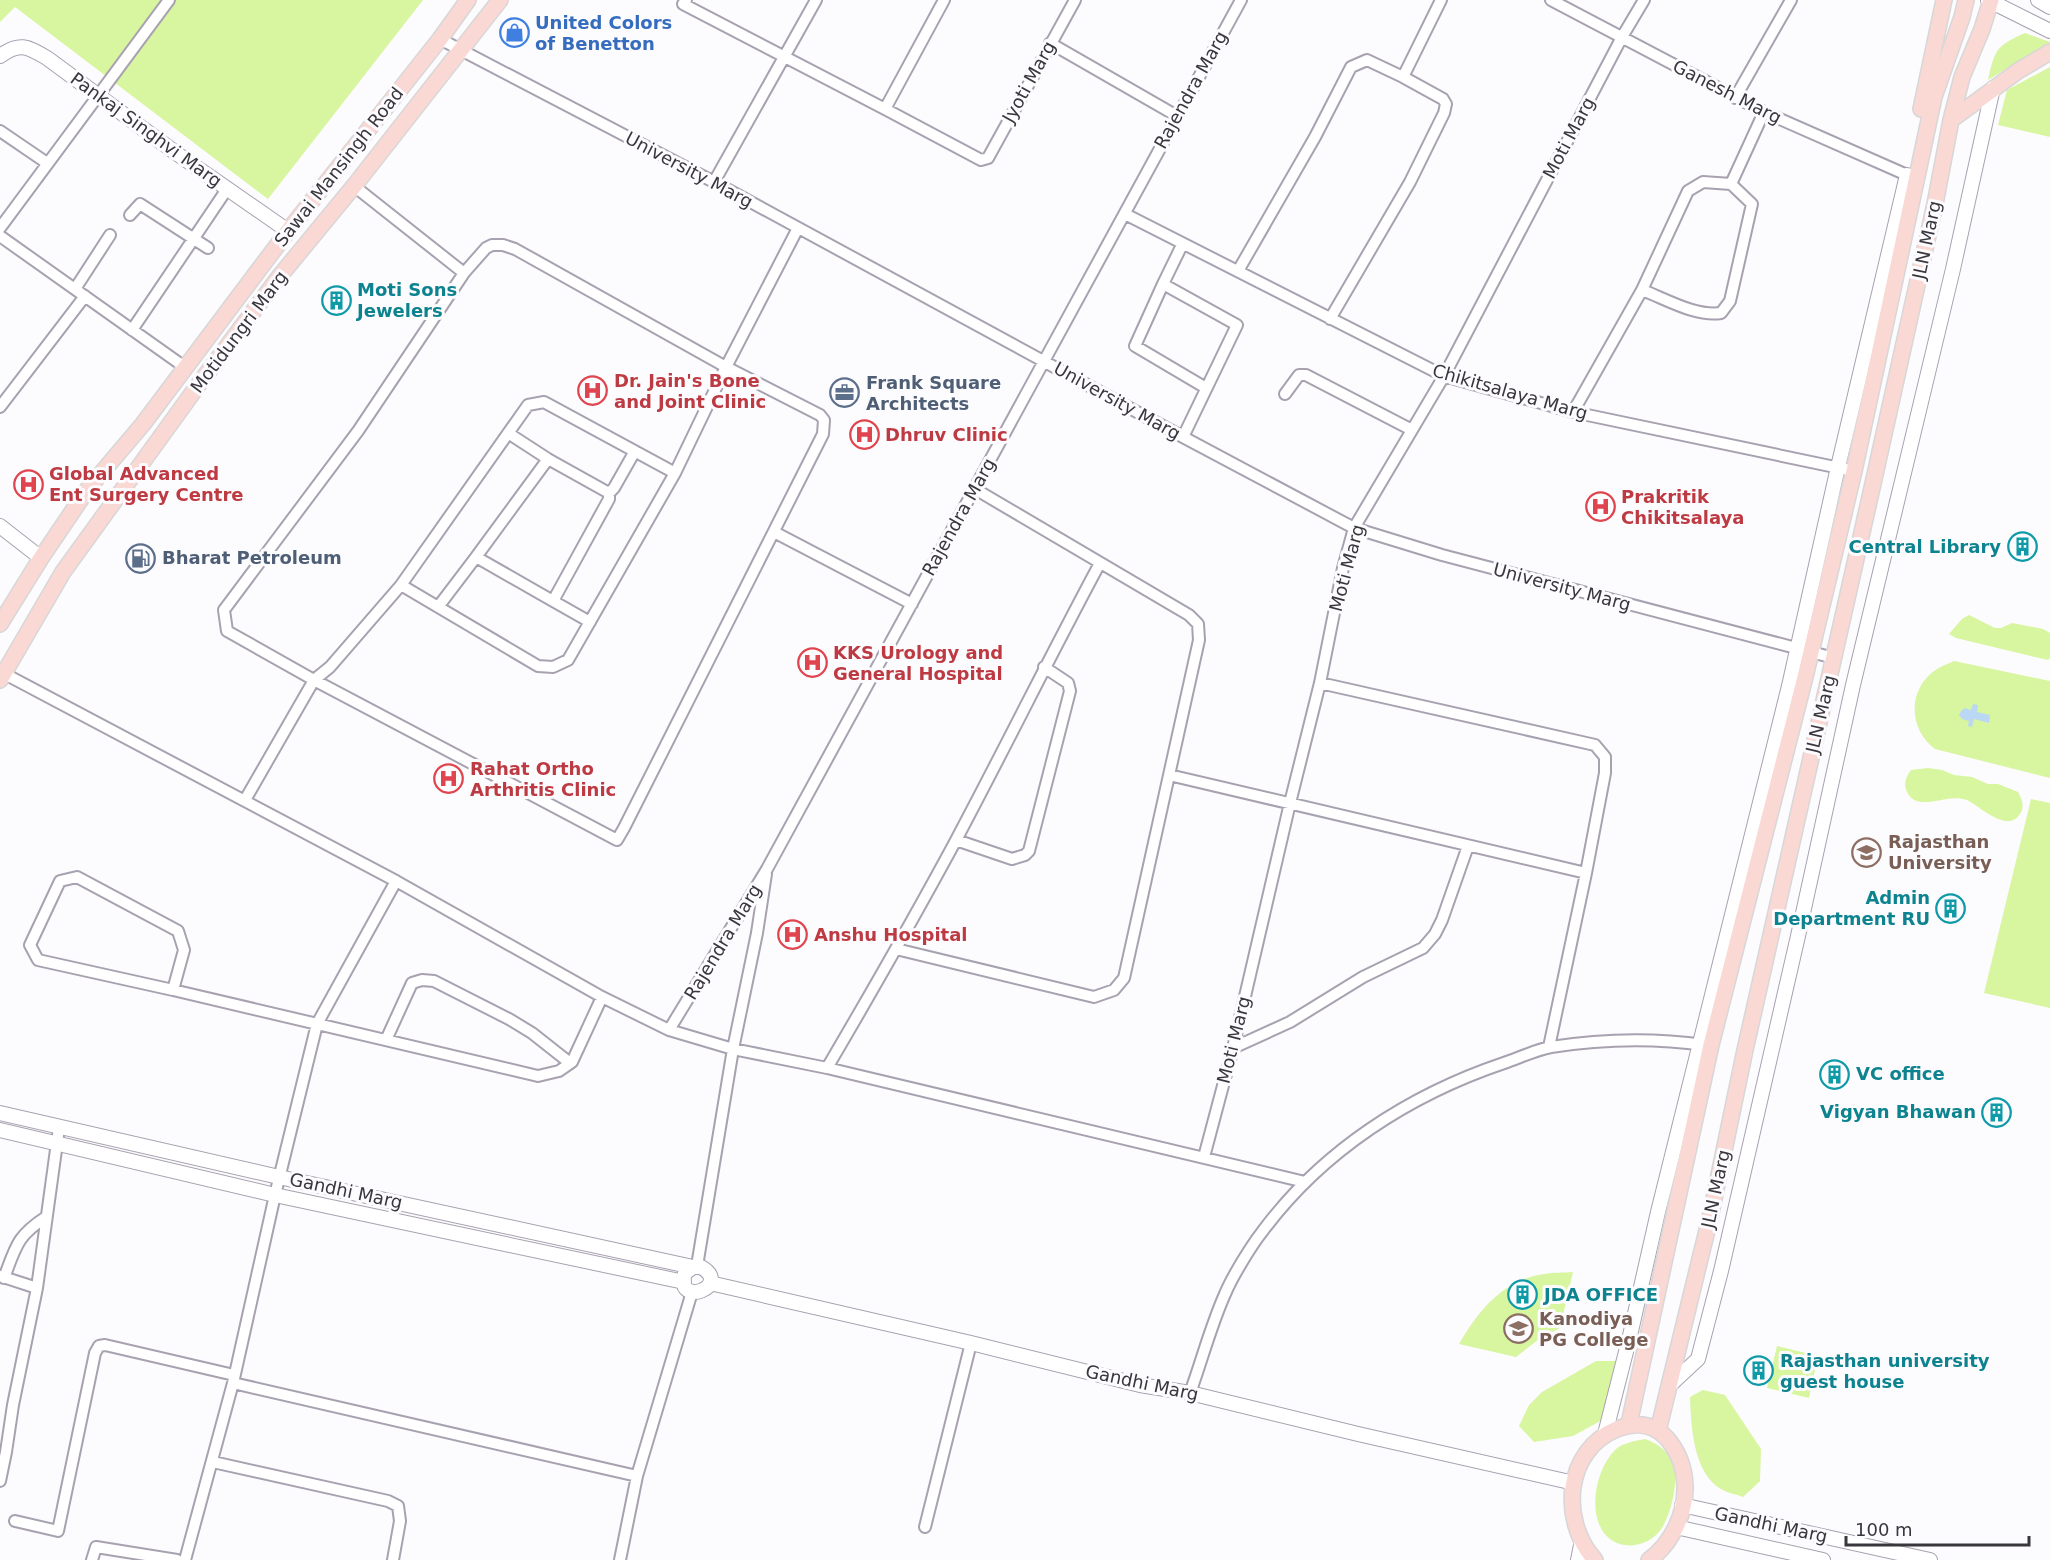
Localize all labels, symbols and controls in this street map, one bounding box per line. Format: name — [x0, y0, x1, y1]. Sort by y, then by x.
place label: United Colors of Benetton — [535, 12, 672, 54]
shop icon: United Colors of Benetton — [498, 17, 530, 49]
street label: Rajendra Marg — [1150, 27, 1232, 152]
street label: Jyoti Marg — [997, 37, 1060, 127]
street label: Ganesh Marg — [1669, 55, 1785, 128]
street label: Pankaj Singhvi Marg — [67, 68, 226, 191]
street label: Sawai Mansingh Road — [270, 83, 407, 251]
street label: Moti Marg — [1538, 93, 1599, 182]
street label: University Marg — [622, 127, 757, 212]
street label: JLN Marg — [1908, 199, 1945, 282]
street label: Motidungri Marg — [186, 266, 291, 397]
place label: Moti Sons Jewelers — [355, 279, 457, 321]
building icon: Moti Sons Jewelers — [320, 284, 352, 316]
street label: University Marg — [1050, 357, 1184, 444]
street label: Chikitsalaya Marg — [1430, 359, 1590, 424]
place label: Dr. Jain's Bone and Joint Clinic — [614, 370, 766, 412]
place label: Frank Square Architects — [866, 372, 1001, 414]
hospital icon: Dr. Jain's Bone and Joint Clinic — [577, 375, 609, 407]
office icon: Frank Square Architects — [829, 377, 861, 409]
hospital icon: Dhruv Clinic — [848, 419, 880, 451]
place label: Dhruv Clinic — [885, 424, 1008, 445]
street label: Rajendra Marg — [918, 454, 1000, 579]
place label: Global Advanced Ent Surgery Centre — [49, 463, 244, 505]
hospital icon: Global Advanced Ent Surgery Centre — [12, 468, 44, 500]
place label: Prakritik Chikitsalaya — [1621, 486, 1744, 528]
hospital icon: Prakritik Chikitsalaya — [1584, 491, 1616, 523]
street label: Moti Marg — [1325, 522, 1368, 614]
building icon: Central Library — [2006, 531, 2038, 563]
place label: Central Library — [1849, 536, 2001, 557]
fuel station icon: Bharat Petroleum — [125, 542, 157, 574]
place label: Bharat Petroleum — [162, 547, 342, 568]
street label: University Marg — [1491, 558, 1633, 615]
place label: KKS Urology and General Hospital — [833, 642, 1003, 684]
hospital icon: KKS Urology and General Hospital — [796, 647, 828, 679]
street label: JLN Marg — [1801, 673, 1840, 756]
place label: Rahat Ortho Arthritis Clinic — [470, 758, 616, 800]
hospital icon: Rahat Ortho Arthritis Clinic — [433, 763, 465, 795]
place label: Rajasthan University — [1888, 831, 1992, 873]
school or university icon: Rajasthan University — [1851, 836, 1883, 868]
street label: Rajendra Marg — [680, 880, 765, 1003]
place label: Admin Department RU — [1773, 887, 1930, 929]
building icon: Admin Department RU — [1935, 892, 1967, 924]
hospital icon: Anshu Hospital — [777, 919, 809, 951]
place label: Anshu Hospital — [814, 924, 967, 945]
street label: Moti Marg — [1213, 994, 1255, 1086]
building icon: VC office — [1819, 1058, 1851, 1090]
place label: VC office — [1856, 1063, 1945, 1084]
building icon: Vigyan Bhawan — [1981, 1096, 2013, 1128]
place label: Vigyan Bhawan — [1820, 1101, 1976, 1122]
street label: JLN Marg — [1697, 1148, 1734, 1231]
street label: Gandhi Marg — [288, 1168, 405, 1213]
building icon: JDA OFFICE — [1507, 1279, 1539, 1311]
place label: JDA OFFICE — [1542, 1284, 1658, 1305]
place label: Kanodiya PG College — [1539, 1308, 1648, 1350]
school or university icon: Kanodiya PG College — [1502, 1313, 1534, 1345]
place label: Rajasthan university guest house — [1780, 1350, 1990, 1392]
building icon: Rajasthan university guest house — [1743, 1355, 1775, 1387]
street label: Gandhi Marg — [1084, 1360, 1201, 1405]
street label: Gandhi Marg — [1713, 1502, 1830, 1547]
scale bar — [1846, 1509, 2029, 1547]
text: 100 m — [1855, 1519, 1913, 1540]

